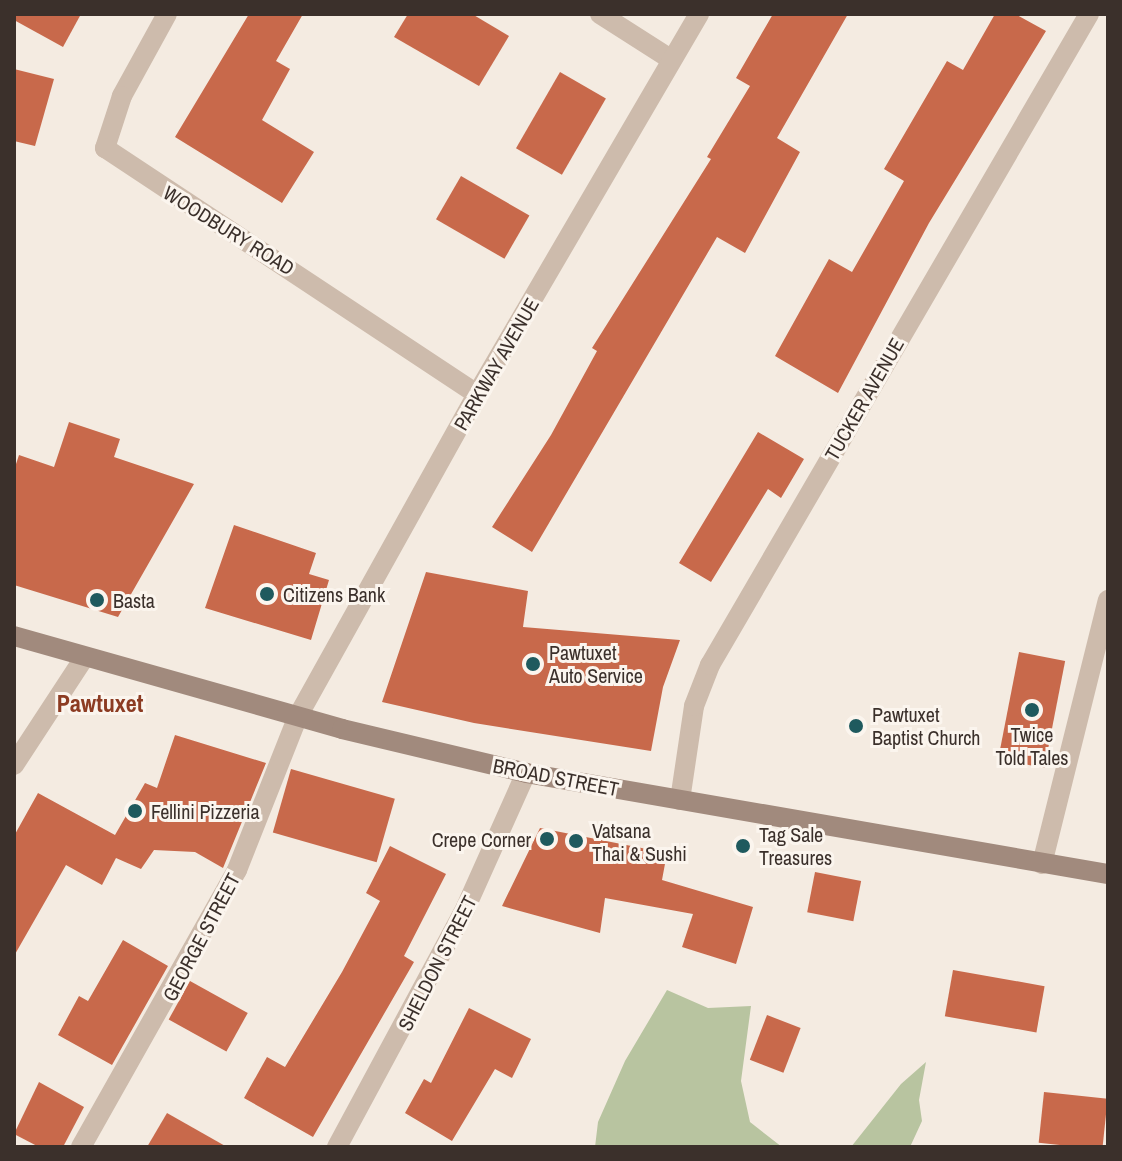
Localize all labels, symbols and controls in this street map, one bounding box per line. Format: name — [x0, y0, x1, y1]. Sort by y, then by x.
street label: WOODBURY ROAD — [159, 180, 299, 280]
street label: PARKWAY AVENUE — [448, 293, 544, 435]
street label: TUCKER AVENUE — [819, 333, 909, 465]
place label: Citizens Bank — [283, 582, 385, 606]
marker: Citizens Bank — [258, 585, 276, 603]
place label: Basta — [113, 588, 155, 612]
marker: Basta — [88, 591, 106, 609]
place label: Pawtuxet Auto Service — [549, 640, 643, 687]
marker: Pawtuxet Auto Service — [524, 655, 542, 673]
district label: Pawtuxet — [57, 690, 143, 718]
marker: Twice Told Tales — [1023, 701, 1041, 719]
place label: Pawtuxet Baptist Church — [872, 702, 980, 749]
marker: Pawtuxet Baptist Church — [847, 717, 865, 735]
place label: Twice Told Tales — [995, 722, 1069, 769]
street label: BROAD STREET — [491, 753, 621, 801]
place label: Fellini Pizzeria — [151, 799, 260, 823]
marker: Fellini Pizzeria — [126, 802, 144, 820]
place label: Vatsana Thai & Sushi — [592, 818, 687, 865]
place label: Tag Sale Treasures — [759, 822, 832, 869]
place label: Crepe Corner — [432, 827, 531, 851]
marker: Crepe Corner — [538, 830, 556, 848]
marker: Vatsana Thai & Sushi — [567, 832, 585, 850]
marker: Tag Sale Treasures — [734, 837, 752, 855]
street label: GEORGE STREET — [157, 869, 245, 1005]
street label: SHELDON STREET — [393, 891, 481, 1035]

